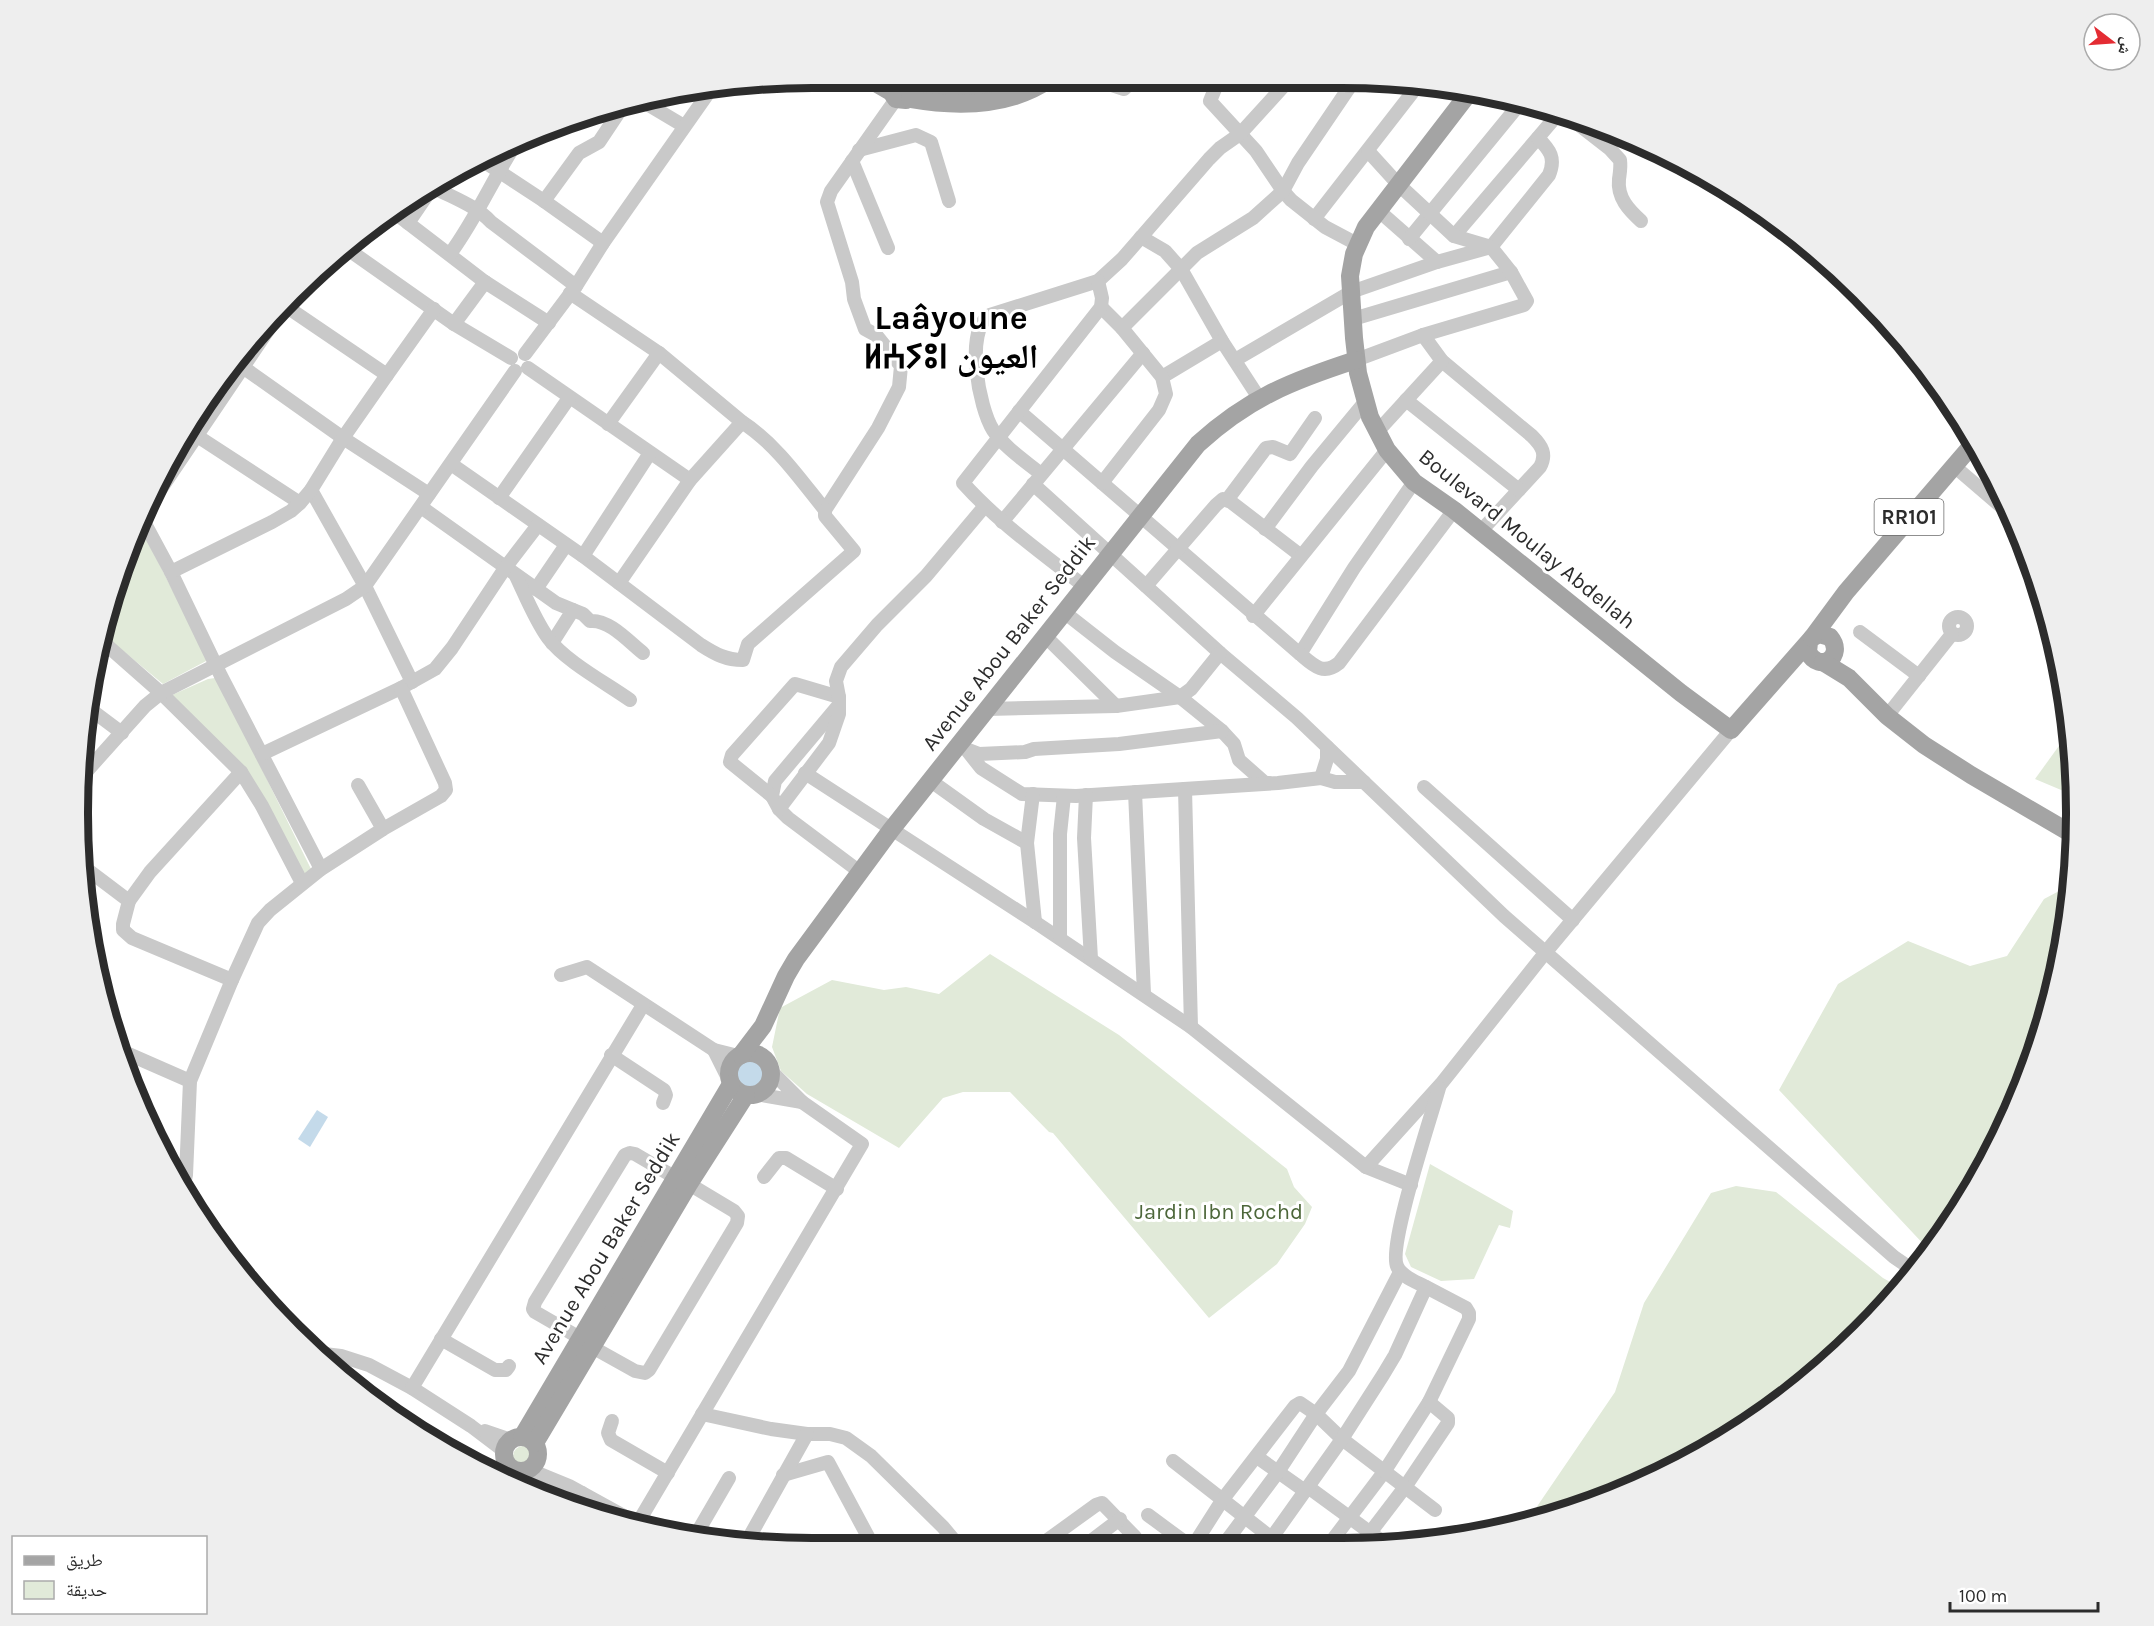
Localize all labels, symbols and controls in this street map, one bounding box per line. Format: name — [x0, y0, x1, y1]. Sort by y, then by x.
north arrow — [2082, 12, 2142, 72]
text: ش — [2114, 35, 2137, 57]
district label: Laâyoune ⵍⵄⵢⵓⵏ العيون — [864, 298, 1038, 377]
street label: Boulevard Moulay Abdellah — [1413, 444, 1641, 634]
road number: RR101 — [1874, 499, 1944, 535]
street label: Avenue Abou Baker Seddik — [917, 530, 1101, 756]
street label: Avenue Abou Baker Seddik — [526, 1127, 686, 1369]
park label: Jardin Ibn Rochd — [1135, 1199, 1303, 1225]
legend — [12, 1536, 207, 1614]
text: طريق — [66, 1549, 103, 1571]
scale bar — [1950, 1575, 2098, 1613]
text: حديقة — [66, 1579, 107, 1601]
text: 100 m — [1959, 1585, 2007, 1607]

